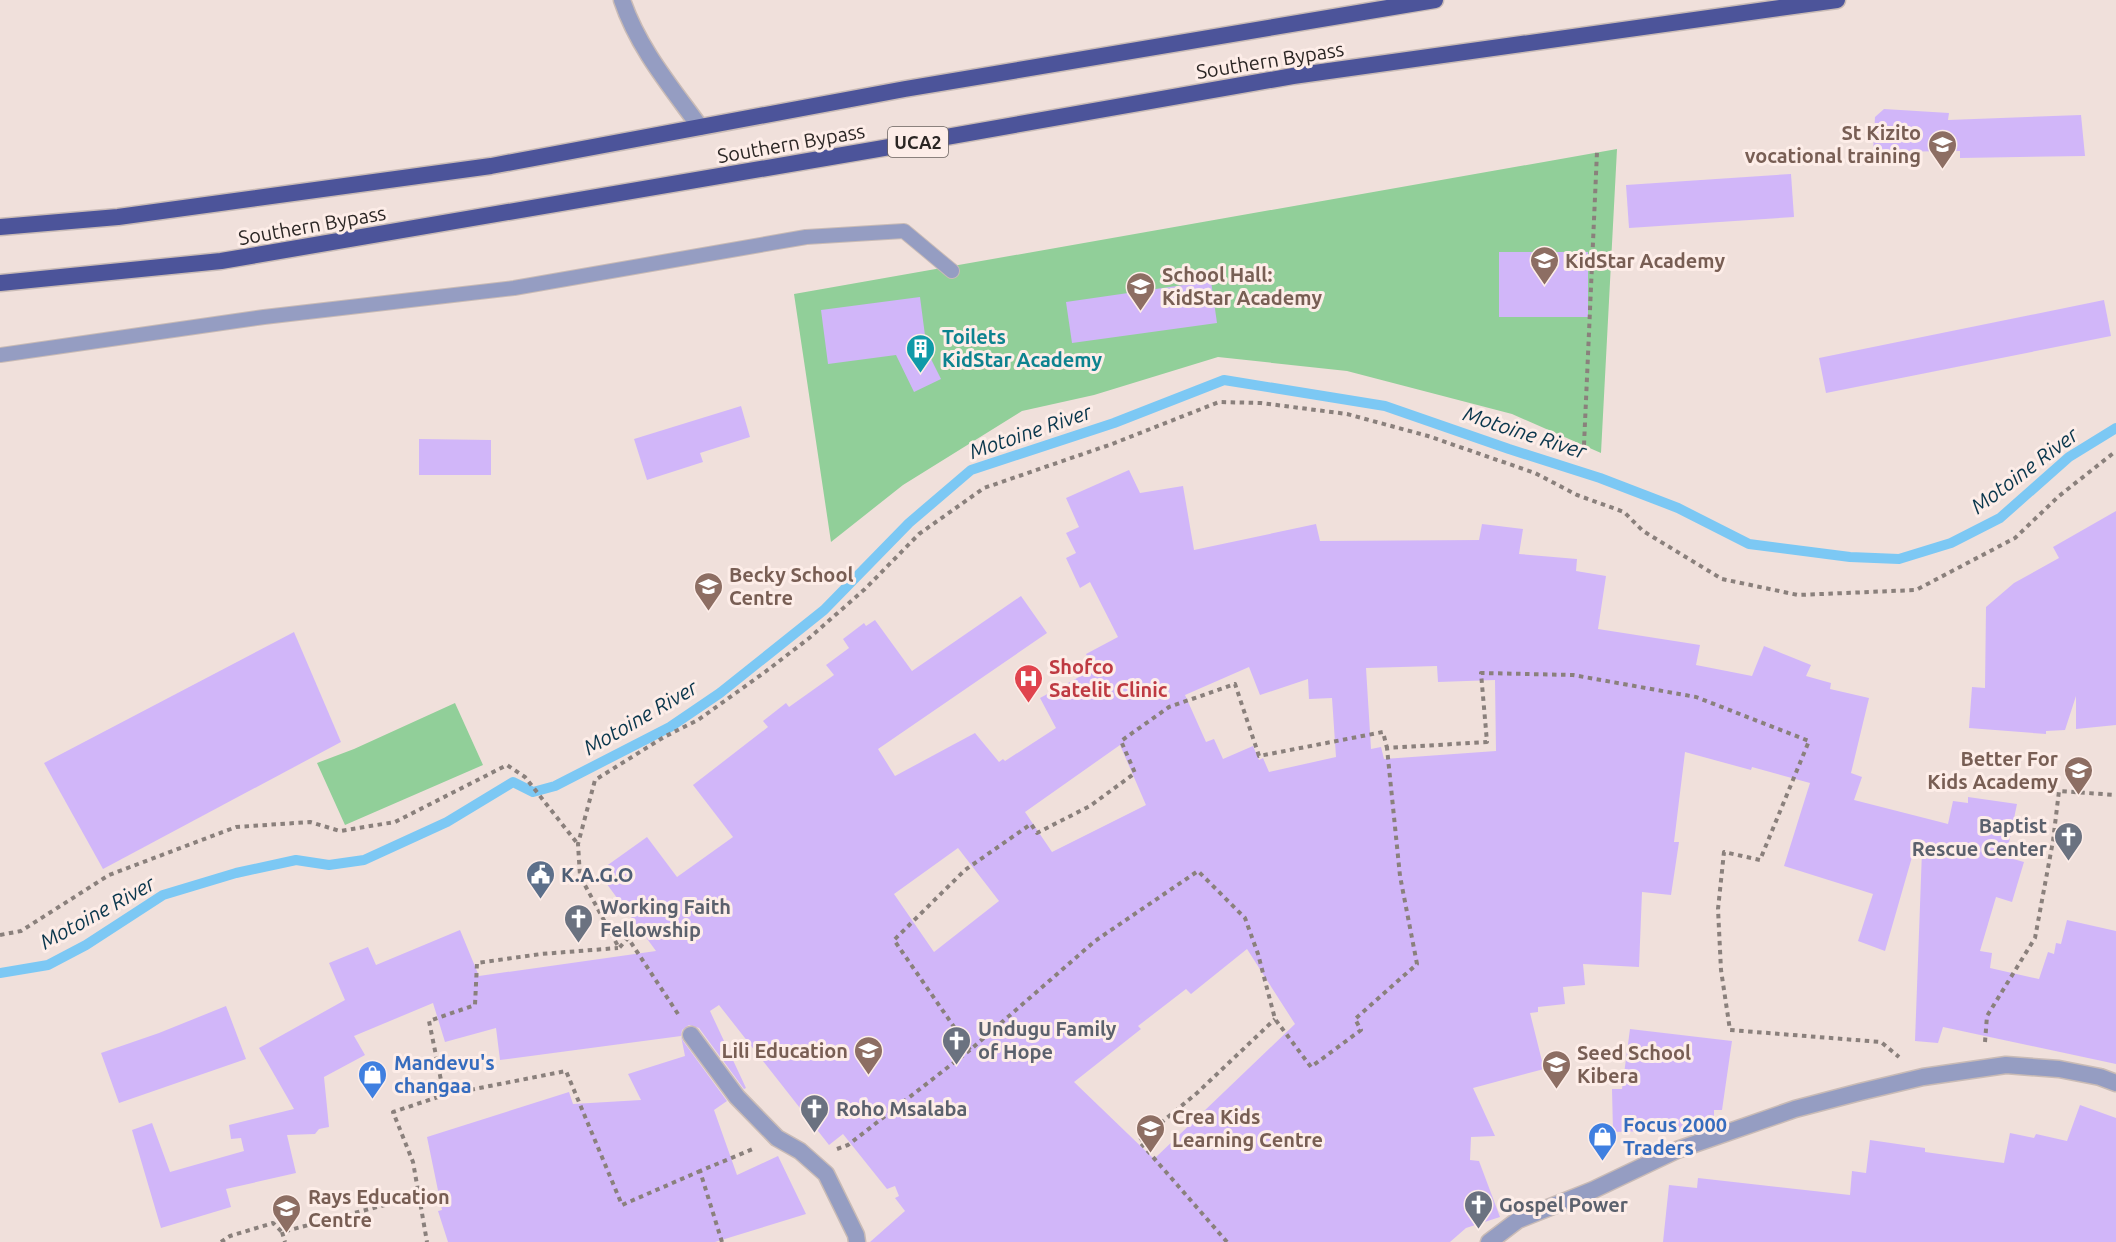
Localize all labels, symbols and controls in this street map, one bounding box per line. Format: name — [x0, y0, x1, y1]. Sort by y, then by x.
street label: Southern Bypass — [1195, 37, 1345, 83]
street label: Southern Bypass — [716, 119, 866, 167]
place label: St Kizito vocational training — [1745, 121, 1921, 167]
road number: UCA2 — [888, 127, 948, 157]
school or university icon: St Kizito vocational training — [1926, 128, 1958, 170]
street label: Southern Bypass — [237, 201, 387, 249]
school or university icon: KidStar Academy — [1528, 244, 1560, 286]
place label: KidStar Academy — [1565, 249, 1725, 272]
place label: School Hall: KidStar Academy — [1162, 263, 1322, 309]
school or university icon: School Hall: KidStar Academy — [1125, 270, 1157, 312]
place label: Toilets KidStar Academy — [942, 325, 1102, 371]
building icon: Toilets KidStar Academy — [905, 332, 937, 374]
water label: Motoine River — [966, 399, 1095, 463]
water label: Motoine River — [1461, 401, 1590, 463]
water label: Motoine River — [1966, 421, 2083, 518]
place label: Becky School Centre — [729, 563, 854, 609]
school or university icon: Becky School Centre — [692, 570, 724, 612]
place label: Shofco Satelit Clinic — [1049, 655, 1168, 701]
hospital icon: Shofco Satelit Clinic — [1012, 662, 1044, 704]
water label: Motoine River — [579, 674, 702, 759]
place label: Better For Kids Academy — [1927, 747, 2059, 793]
school or university icon: Better For Kids Academy — [2063, 754, 2095, 796]
place label: Baptist Rescue Center — [1912, 814, 2048, 860]
church icon: Baptist Rescue Center — [2052, 820, 2084, 862]
public building icon: K.A.G.O — [524, 858, 556, 900]
place label: K.A.G.O — [561, 863, 633, 886]
water label: Motoine River — [35, 870, 160, 953]
place label: Working Faith Fellowship — [600, 895, 731, 941]
church icon: Working Faith Fellowship — [563, 902, 595, 944]
place label: Undugu Family of Hope — [978, 1017, 1117, 1063]
church icon: Undugu Family of Hope — [941, 1024, 973, 1066]
school or university icon: Lili Education — [853, 1034, 885, 1076]
place label: Lili Education — [722, 1039, 848, 1062]
place label: Seed School Kibera — [1577, 1041, 1691, 1087]
school or university icon: Seed School Kibera — [1540, 1048, 1572, 1090]
place label: Mandevu's changaa — [394, 1051, 495, 1097]
shop icon: Mandevu's changaa — [357, 1058, 389, 1100]
church icon: Roho Msalaba — [799, 1092, 831, 1134]
place label: Roho Msalaba — [836, 1097, 967, 1120]
place label: Crea Kids Learning Centre — [1172, 1105, 1323, 1151]
school or university icon: Crea Kids Learning Centre — [1135, 1112, 1167, 1154]
place label: Focus 2000 Traders — [1623, 1113, 1727, 1159]
shop icon: Focus 2000 Traders — [1586, 1120, 1618, 1162]
place label: Rays Education Centre — [308, 1185, 450, 1231]
church icon: Gospel Power — [1462, 1188, 1494, 1230]
school or university icon: Rays Education Centre — [271, 1192, 303, 1234]
place label: Gospel Power — [1499, 1193, 1629, 1216]

